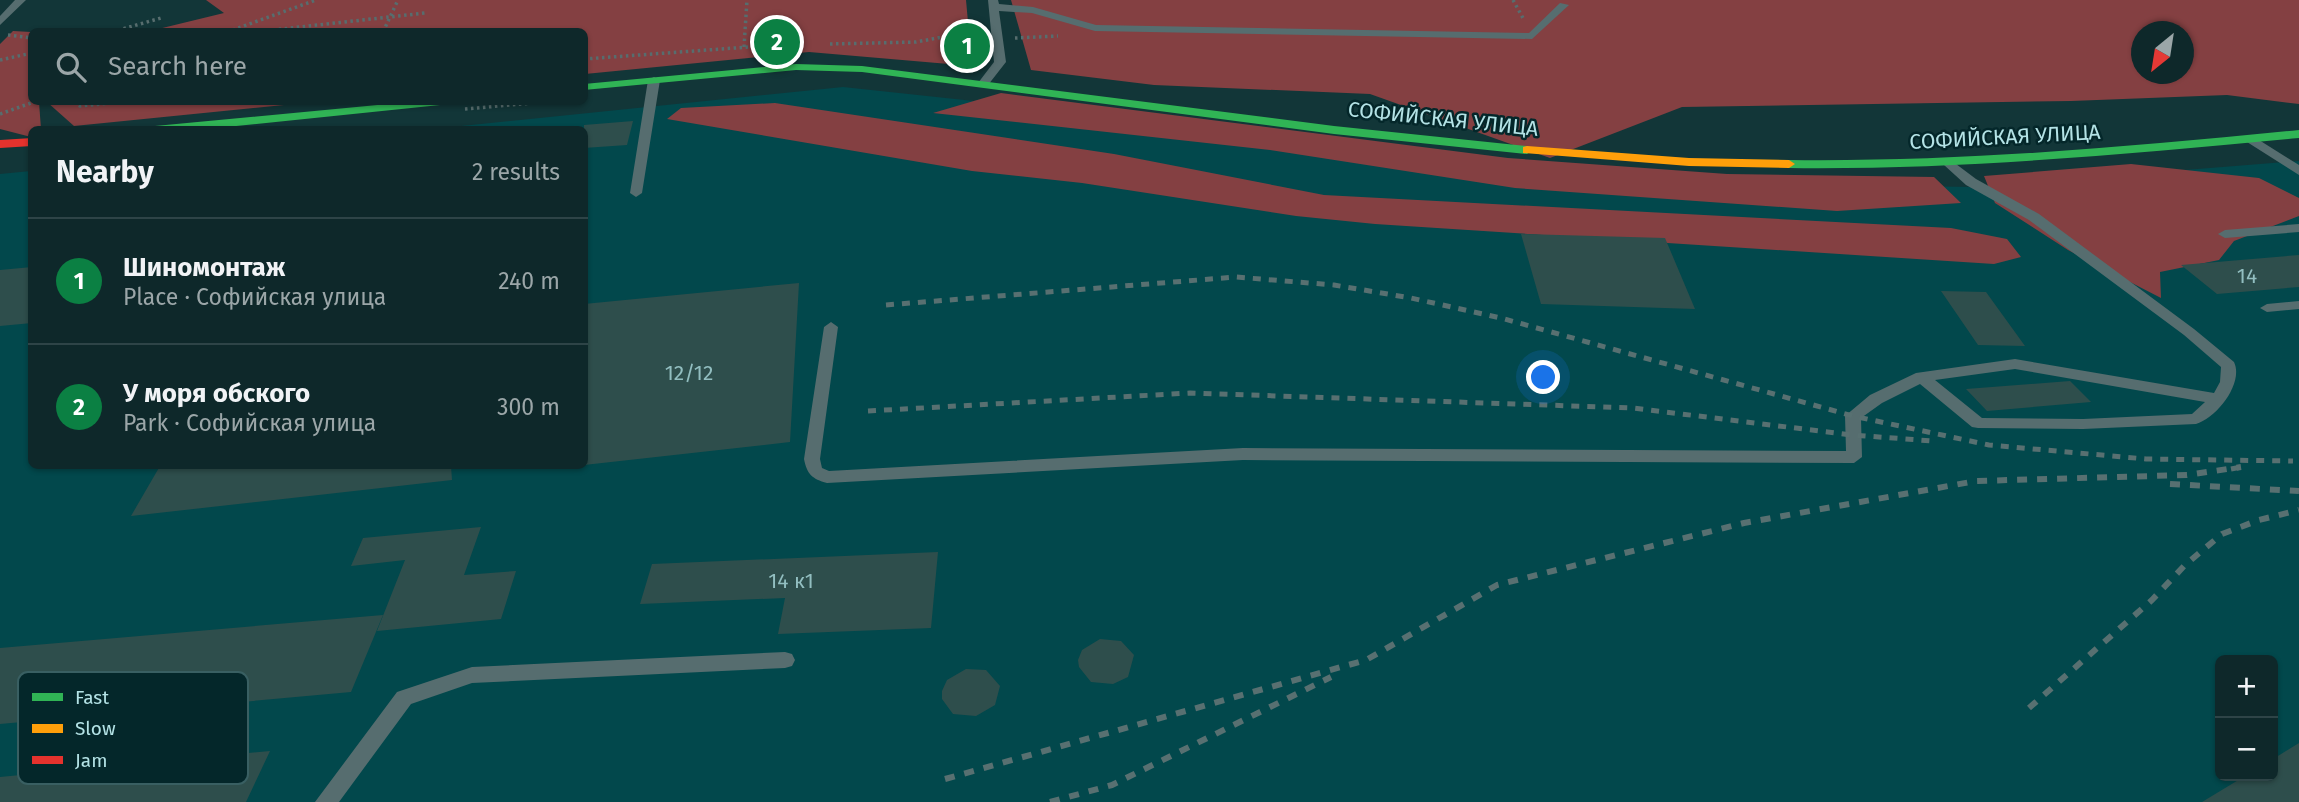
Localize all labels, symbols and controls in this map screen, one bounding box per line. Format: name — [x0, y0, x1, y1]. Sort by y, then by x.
pin: 2 — [754, 16, 800, 68]
pin: 1 — [944, 20, 990, 72]
north arrow — [2131, 21, 2194, 84]
search box — [28, 28, 588, 105]
icon: search — [52, 48, 90, 86]
text: Search here — [108, 51, 247, 82]
street label: СОФИЙСКАЯ УЛИЦА — [1347, 96, 1539, 142]
street label: СОФИЙСКАЯ УЛИЦА — [1909, 119, 2101, 155]
text: Nearby — [56, 154, 154, 190]
text: 2 results — [472, 158, 560, 186]
text: Шиномонтаж — [123, 252, 286, 283]
house number: 14 — [2237, 263, 2257, 289]
text: 1 — [74, 267, 84, 295]
text: 240 m — [498, 267, 560, 295]
text: Place · Софийская улица — [123, 283, 386, 311]
house number: 12/12 — [665, 360, 713, 386]
your location — [1526, 360, 1560, 394]
text: У моря обского — [123, 378, 310, 409]
text: 2 — [73, 393, 85, 421]
text: 300 m — [497, 393, 560, 421]
text: Park · Софийская улица — [123, 409, 376, 437]
house number: 14 к1 — [768, 568, 814, 594]
map controls — [2215, 655, 2278, 781]
button: + — [2215, 655, 2278, 718]
legend — [18, 672, 248, 784]
text: Fast — [75, 686, 109, 709]
text: Slow — [75, 717, 116, 740]
button: − — [2215, 718, 2278, 781]
text: Jam — [75, 749, 107, 772]

